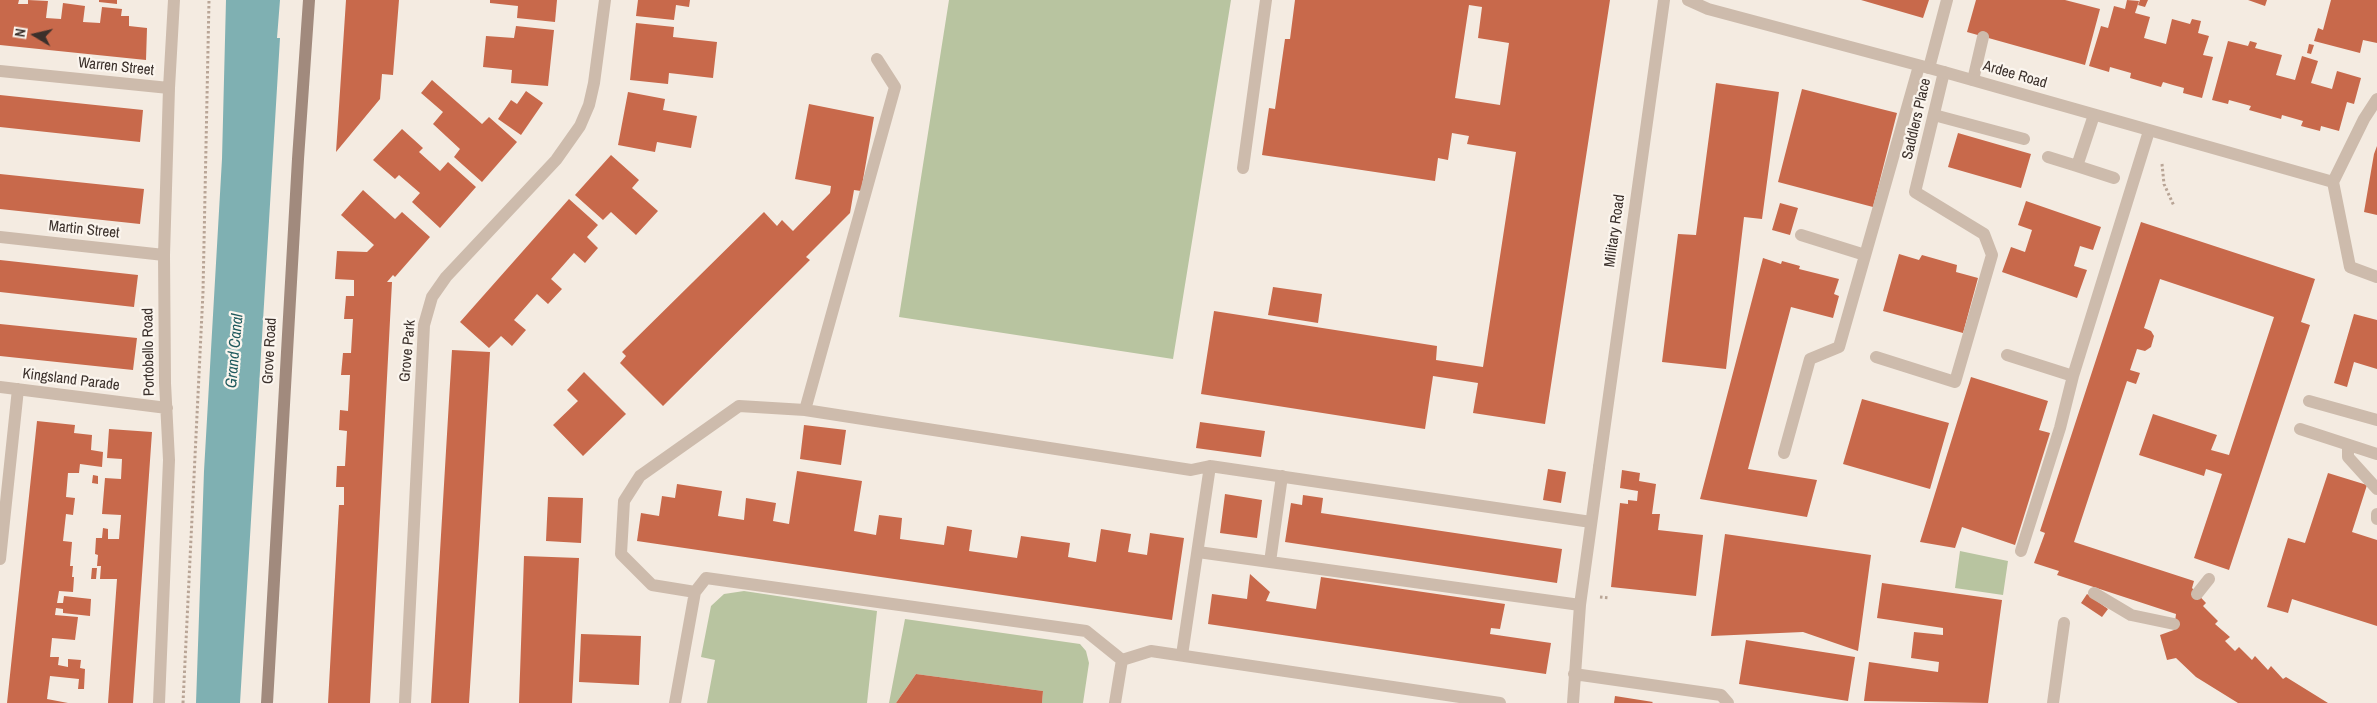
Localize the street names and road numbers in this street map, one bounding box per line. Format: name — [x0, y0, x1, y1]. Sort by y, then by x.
street label: Warren Street — [77, 54, 155, 80]
street label: Ardee Road — [1981, 57, 2049, 93]
street label: Saddlers Place — [1899, 77, 1935, 161]
street label: Military Road — [1601, 194, 1629, 268]
street label: Martin Street — [48, 217, 120, 243]
street label: Portobello Road — [139, 308, 159, 396]
street label: Grove Road — [259, 317, 281, 385]
street label: Grove Park — [396, 319, 420, 383]
street label: Kingsland Parade — [21, 365, 121, 395]

